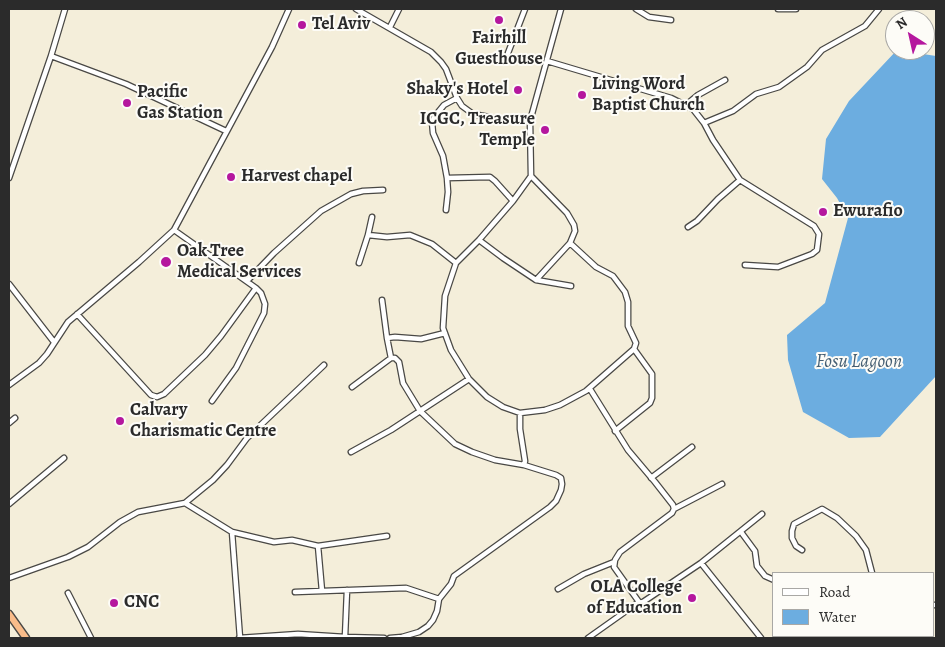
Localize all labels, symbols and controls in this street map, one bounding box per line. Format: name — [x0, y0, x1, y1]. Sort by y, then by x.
north arrow — [885, 10, 935, 60]
text: N — [892, 12, 911, 34]
place label: Tel Aviv — [312, 14, 370, 36]
marker: Fairhill Guesthouse — [493, 14, 505, 26]
marker: Tel Aviv — [296, 19, 308, 31]
place label: Fairhill Guesthouse — [455, 28, 543, 70]
place label: Living Word Baptist Church — [592, 74, 705, 116]
place label: Shaky's Hotel — [406, 79, 508, 101]
place label: Pacific Gas Station — [137, 82, 223, 125]
marker: Shaky's Hotel — [512, 84, 524, 96]
marker: Living Word Baptist Church — [576, 89, 588, 101]
marker: Pacific Gas Station — [121, 97, 133, 109]
place label: ICGC, Treasure Temple — [420, 109, 535, 152]
marker: ICGC, Treasure Temple — [539, 124, 551, 136]
place label: Harvest chapel — [241, 166, 352, 188]
marker: Harvest chapel — [225, 171, 237, 183]
place label: Ewurafio — [833, 201, 903, 223]
marker: Ewurafio — [817, 206, 829, 218]
place label: Oak Tree Medical Services — [177, 241, 301, 284]
marker: Oak Tree Medical Services — [159, 255, 173, 269]
water label: Fosu Lagoon — [816, 351, 902, 373]
place label: Calvary Charismatic Centre — [130, 400, 276, 442]
marker: Calvary Charismatic Centre — [114, 415, 126, 427]
legend — [772, 572, 935, 637]
place label: OLA College of Education — [587, 577, 682, 620]
text: Road — [819, 582, 850, 602]
place label: CNC — [124, 592, 159, 614]
marker: OLA College of Education — [686, 592, 698, 604]
marker: CNC — [108, 597, 120, 609]
text: Water — [819, 607, 856, 627]

